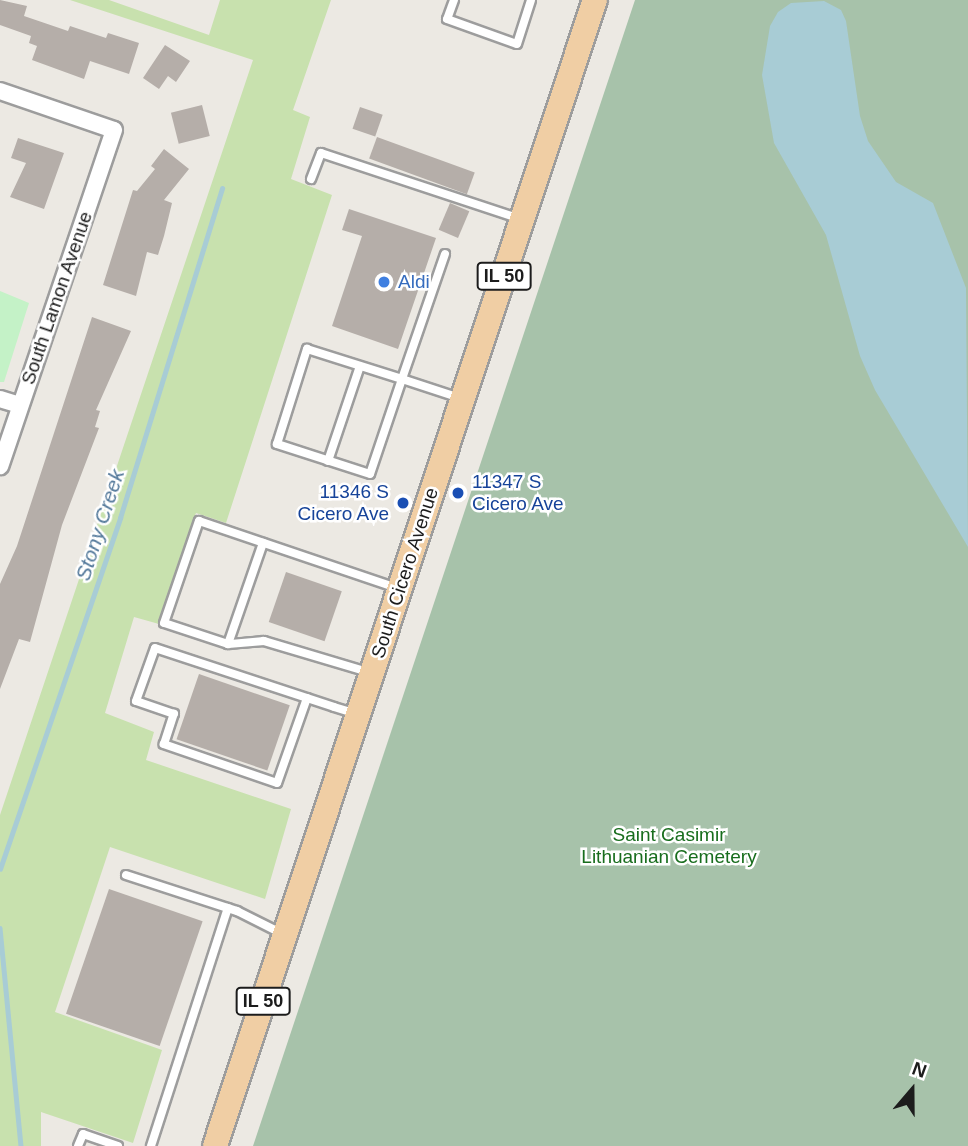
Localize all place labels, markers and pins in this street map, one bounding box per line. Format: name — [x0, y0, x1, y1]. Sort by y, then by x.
place label: Aldi — [398, 271, 430, 293]
marker: Aldi — [376, 274, 392, 290]
place label: 11347 S Cicero Ave — [472, 471, 565, 515]
place label: 11346 S Cicero Ave — [296, 481, 389, 525]
marker: 11347 S Cicero Ave — [450, 485, 466, 501]
marker: 11346 S Cicero Ave — [395, 495, 411, 511]

